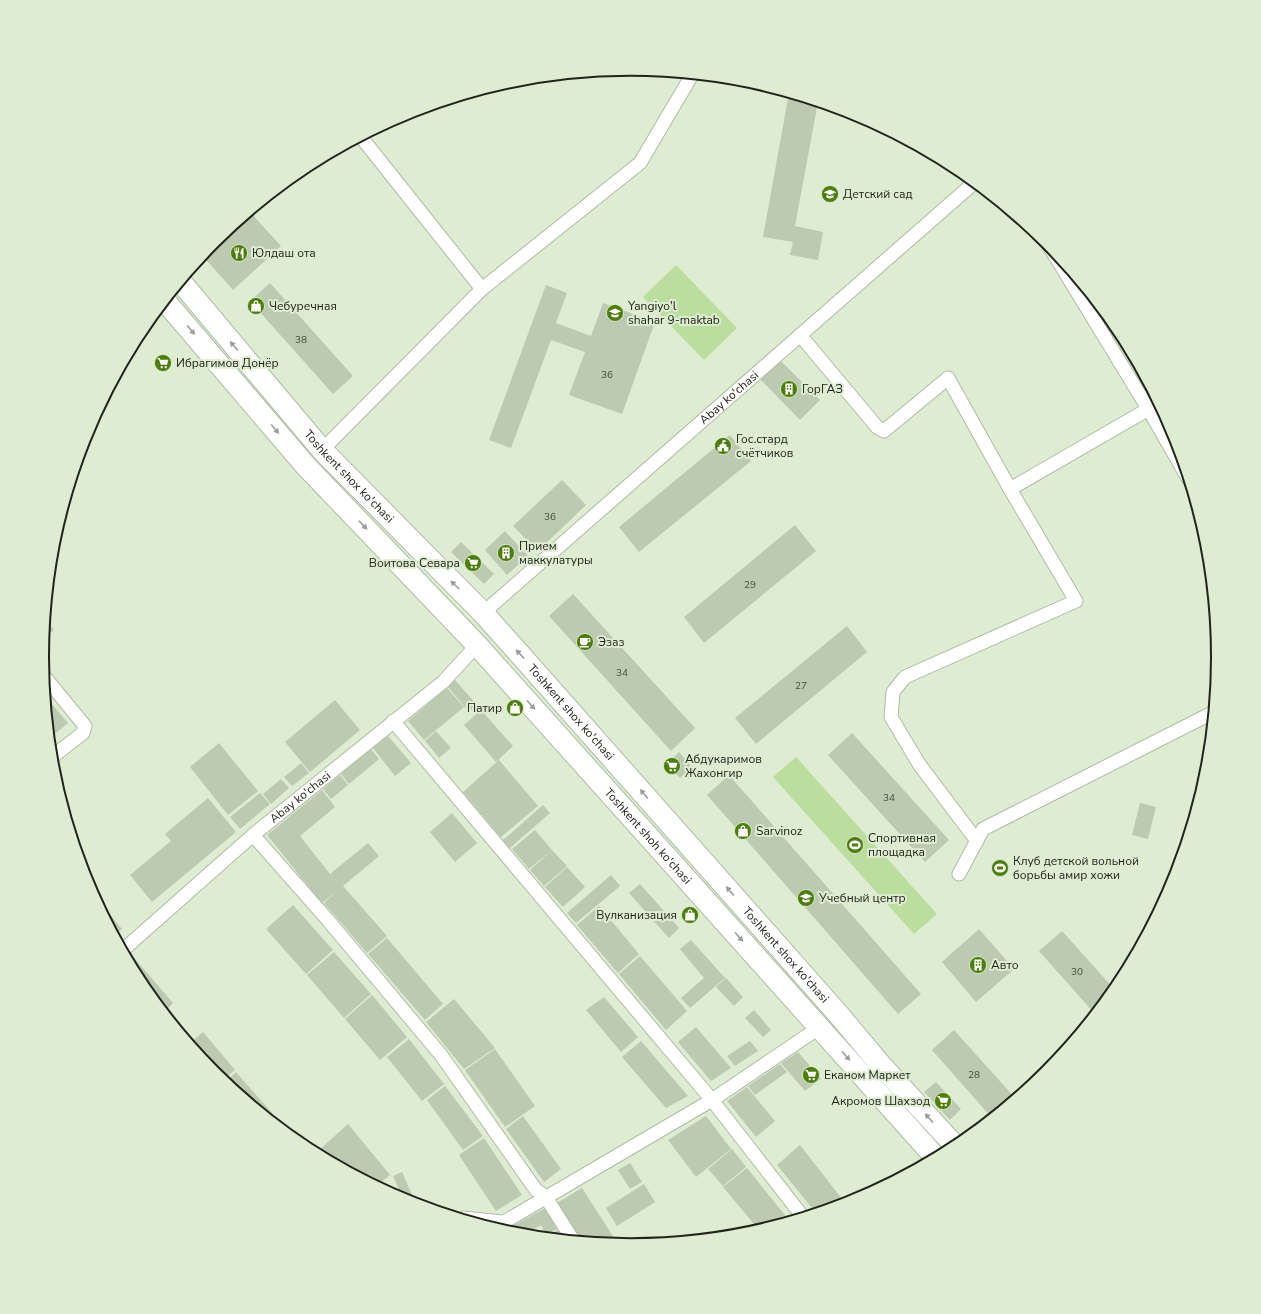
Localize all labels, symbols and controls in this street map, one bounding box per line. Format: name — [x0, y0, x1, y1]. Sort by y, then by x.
school or university icon: Детский сад — [820, 184, 840, 204]
place label: Детский сад — [843, 186, 912, 202]
restaurant icon: Юлдаш ота — [229, 243, 249, 263]
place label: Юлдаш ота — [252, 245, 316, 261]
shop icon: Чебуречная — [246, 296, 266, 316]
place label: Чебуречная — [269, 298, 337, 314]
place label: Yangiyo'l shahar 9-maktab — [627, 298, 720, 328]
school or university icon: Yangiyo'l shahar 9-maktab — [605, 303, 625, 323]
one-way arrow — [186, 325, 195, 336]
house number: 38 — [295, 333, 307, 347]
one-way arrow — [229, 341, 238, 352]
supermarket icon: Ибрагимов Донёр — [153, 353, 173, 373]
place label: Ибрагимов Донёр — [176, 355, 279, 371]
street label: Abay ko'chasi — [696, 367, 762, 428]
house number: 36 — [601, 368, 613, 382]
building icon: ГорГАЗ — [779, 379, 799, 399]
place label: ГорГАЗ — [802, 381, 843, 397]
one-way arrow — [270, 425, 279, 434]
street label: Toshkent shox ko'chasi — [301, 427, 397, 526]
place label: Гос.стард счётчиков — [736, 431, 794, 461]
public building icon: Гос.стард счётчиков — [713, 436, 733, 456]
house number: 36 — [544, 510, 556, 524]
one-way arrow — [358, 520, 367, 530]
place label: Прием маккулатуры — [519, 538, 593, 568]
building icon: Прием маккулатуры — [496, 543, 516, 563]
supermarket icon: Воитова Севара — [463, 553, 483, 573]
place label: Воитова Севара — [369, 555, 460, 571]
house number: 29 — [744, 578, 756, 592]
one-way arrow — [450, 580, 460, 590]
cafe icon: Эзаз — [575, 632, 595, 652]
place label: Эзаз — [598, 634, 625, 650]
one-way arrow — [516, 649, 525, 660]
street label: Toshkent shox ko'chasi — [524, 661, 618, 763]
house number: 34 — [616, 666, 628, 680]
house number: 27 — [795, 679, 807, 693]
shop icon: Патир — [505, 698, 525, 718]
place label: Патир — [467, 700, 502, 716]
one-way arrow — [526, 700, 536, 710]
place label: Абдукаримов Жахонгир — [685, 751, 762, 781]
supermarket icon: Абдукаримов Жахонгир — [662, 756, 682, 776]
street label: Abay ko'chasi — [266, 768, 334, 826]
street label: Toshkent shoh ko'chasi — [601, 785, 695, 888]
one-way arrow — [639, 789, 648, 799]
house number: 34 — [883, 791, 895, 805]
shop icon: Sarvinoz — [733, 821, 753, 841]
place label: Sarvinoz — [756, 823, 803, 839]
place label: Спортивная площадка — [868, 830, 936, 860]
sports icon: Спортивная площадка — [845, 835, 865, 855]
place label: Клуб детской вольной борьбы амир хожи — [1013, 853, 1139, 883]
sports icon: Клуб детской вольной борьбы амир хожи — [990, 858, 1010, 878]
one-way arrow — [725, 886, 734, 896]
school or university icon: Учебный центр — [796, 888, 816, 908]
place label: Учебный центр — [818, 890, 906, 906]
street label: Toshkent shox ko'chasi — [739, 903, 832, 1006]
shop icon: Вулканизация — [680, 905, 700, 925]
place label: Вулканизация — [596, 907, 677, 923]
one-way arrow — [735, 932, 744, 943]
building icon: Авто — [968, 955, 988, 975]
place label: Авто — [991, 957, 1019, 973]
house number: 30 — [1071, 965, 1083, 979]
one-way arrow — [842, 1051, 851, 1062]
supermarket icon: Еканом Маркет — [801, 1065, 821, 1085]
place label: Еканом Маркет — [824, 1067, 911, 1083]
house number: 28 — [968, 1068, 980, 1082]
supermarket icon: Акромов Шахзод — [933, 1091, 953, 1111]
place label: Акромов Шахзод — [831, 1093, 930, 1109]
one-way arrow — [925, 1113, 934, 1124]

